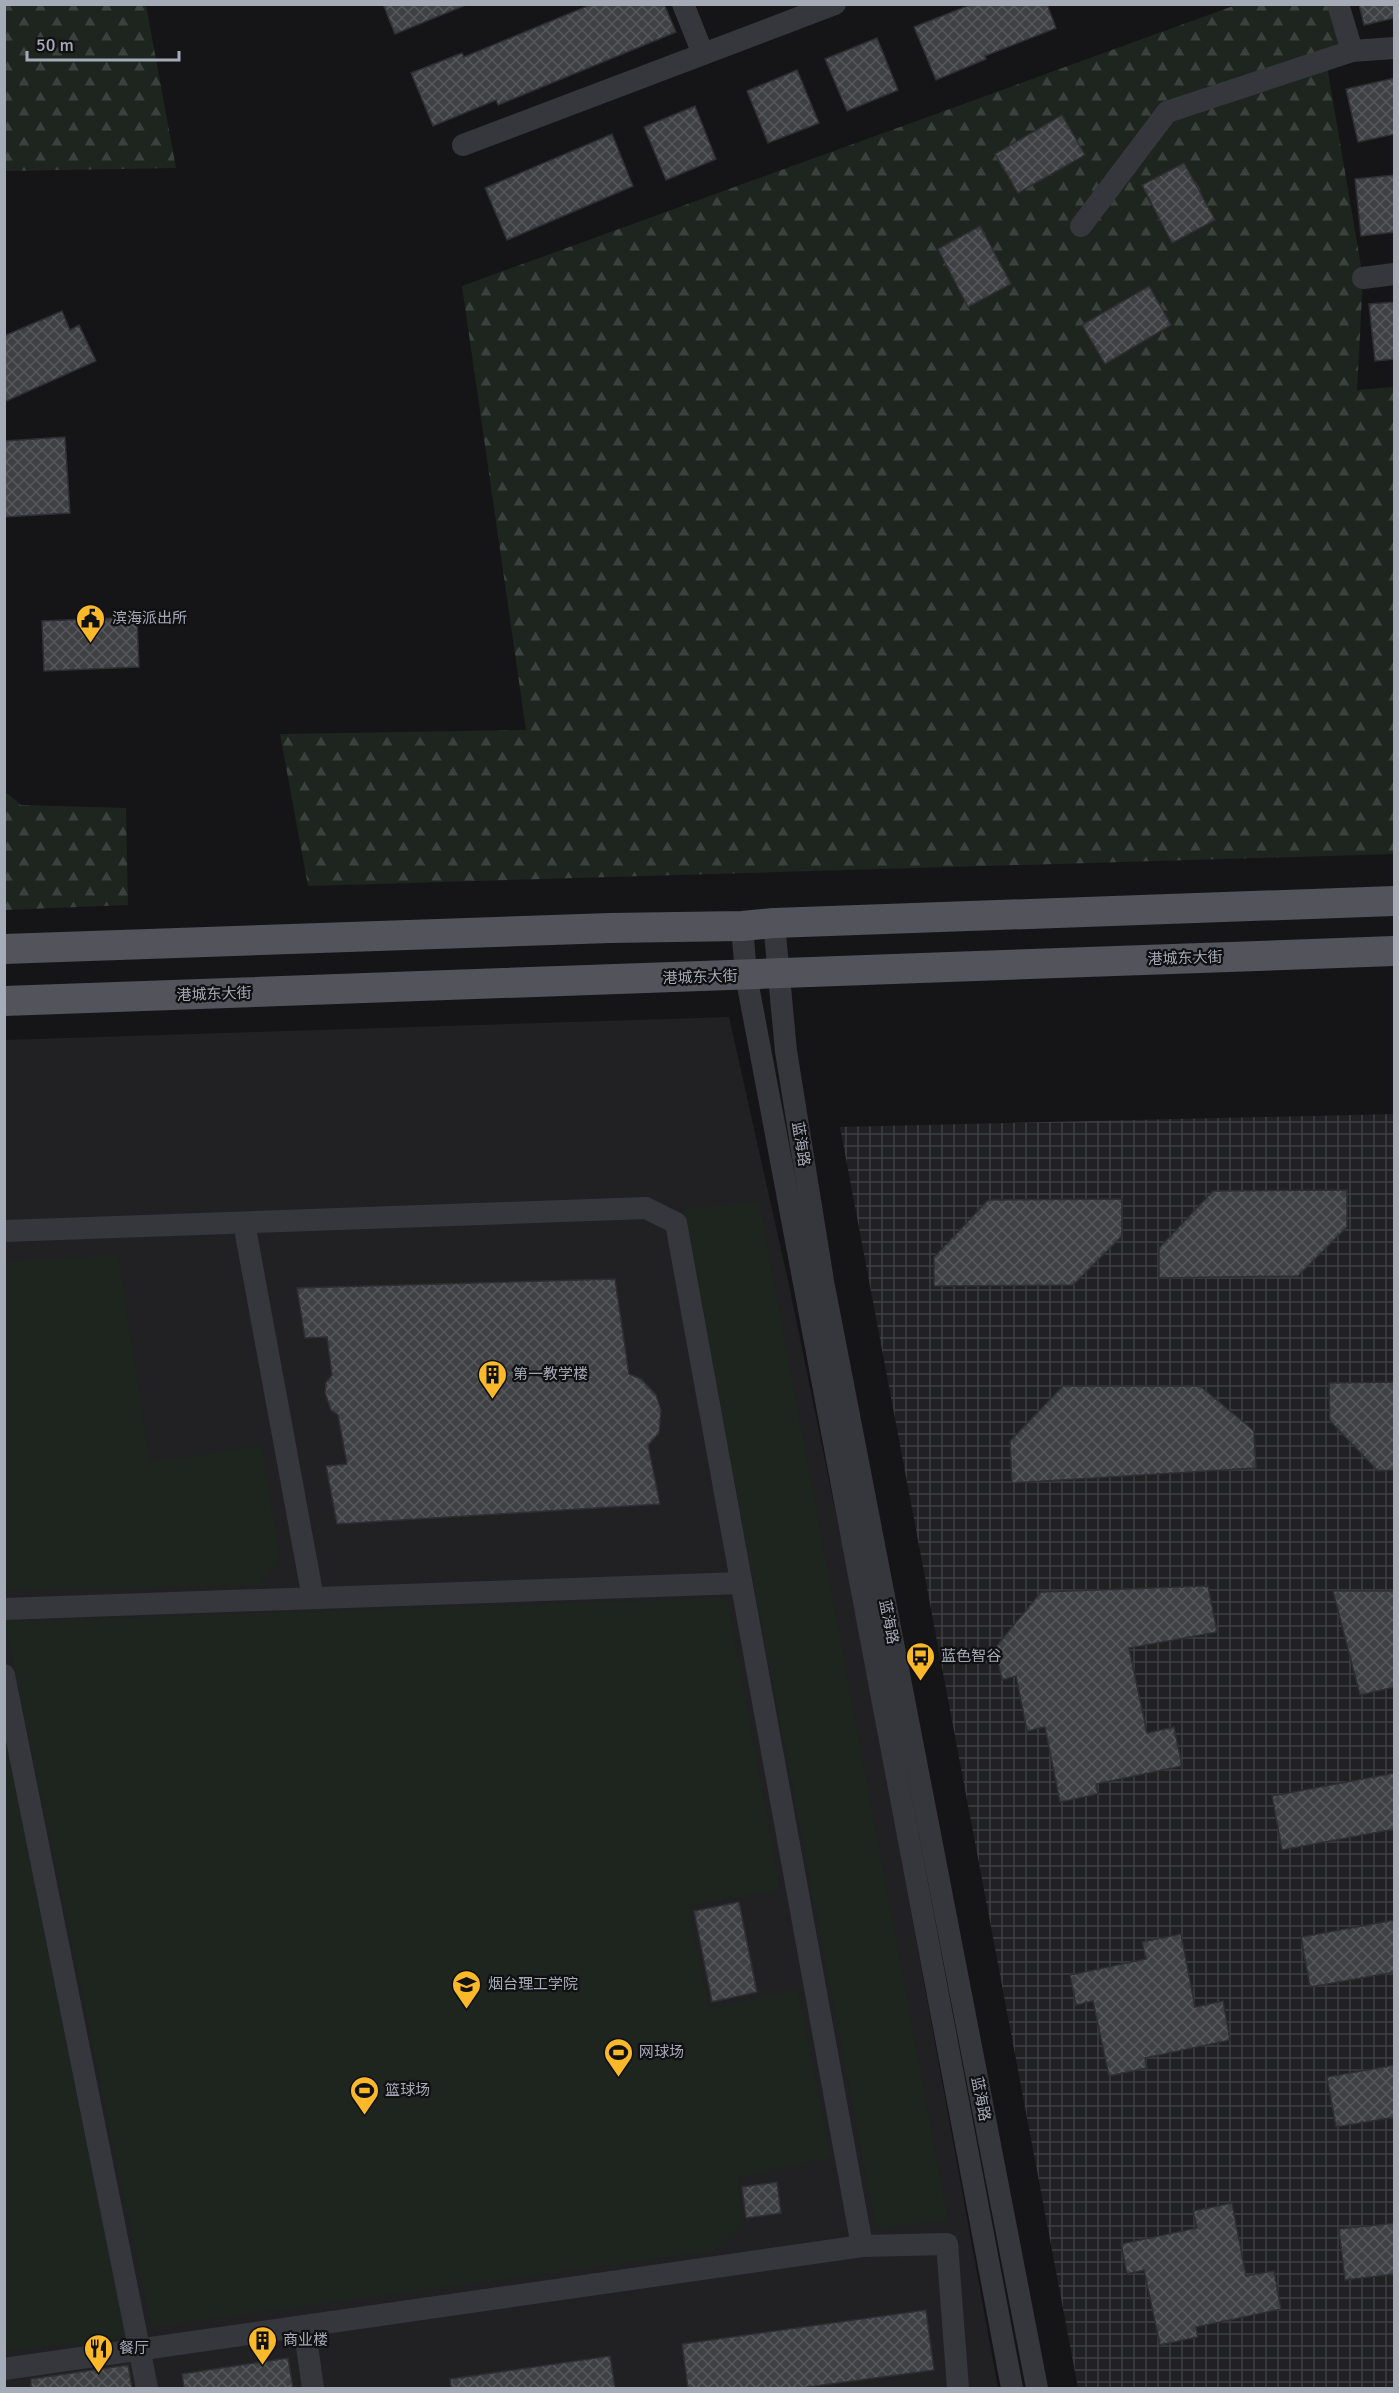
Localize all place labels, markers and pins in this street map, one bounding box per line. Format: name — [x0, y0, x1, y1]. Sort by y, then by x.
public building icon: 滨海派出所 — [75, 602, 107, 644]
place label: 滨海派出所 — [112, 609, 187, 627]
building icon: 第一教学楼 — [476, 1358, 508, 1400]
place label: 第一教学楼 — [513, 1365, 588, 1383]
bus stop icon: 蓝色智谷 — [904, 1640, 936, 1682]
place label: 蓝色智谷 — [941, 1647, 1001, 1665]
school or university icon: 烟台理工学院 — [451, 1968, 483, 2010]
place label: 烟台理工学院 — [488, 1975, 578, 1993]
sports icon: 网球场 — [602, 2036, 634, 2078]
place label: 网球场 — [639, 2043, 684, 2061]
sports icon: 篮球场 — [348, 2074, 380, 2116]
place label: 篮球场 — [385, 2081, 430, 2099]
building icon: 商业楼 — [246, 2324, 278, 2366]
place label: 商业楼 — [283, 2331, 328, 2349]
restaurant icon: 餐厅 — [82, 2332, 114, 2374]
place label: 餐厅 — [119, 2339, 149, 2357]

